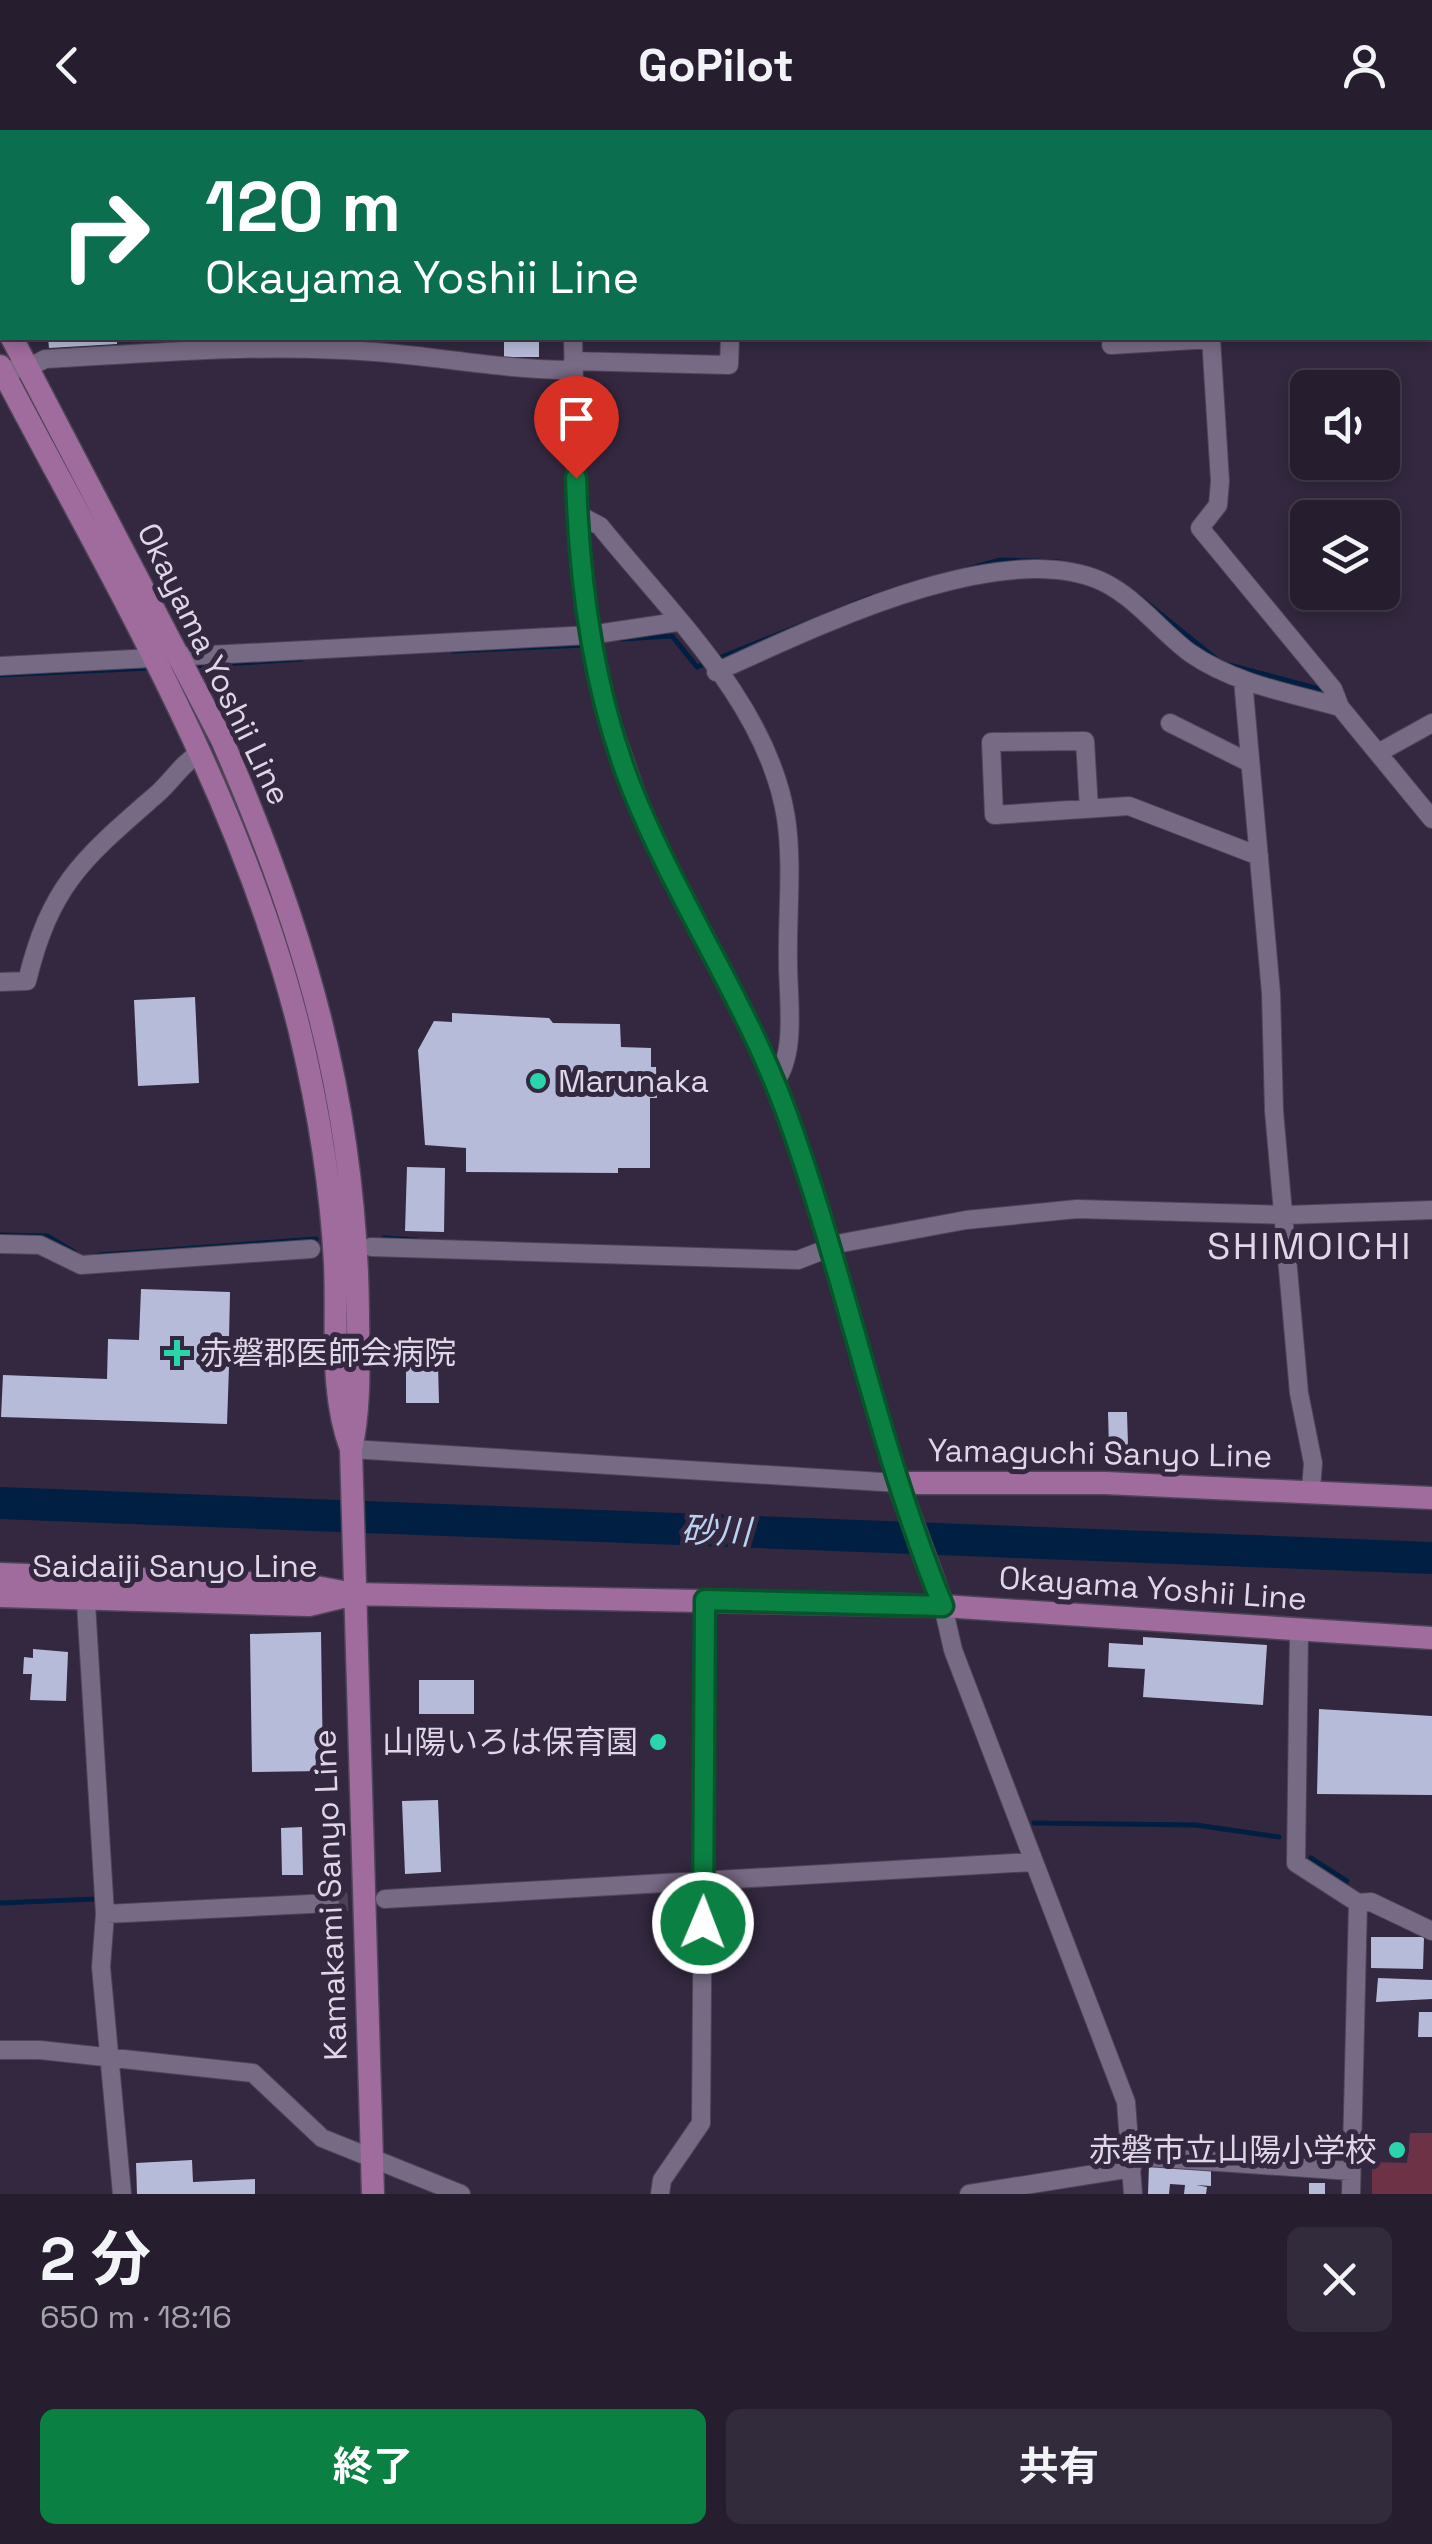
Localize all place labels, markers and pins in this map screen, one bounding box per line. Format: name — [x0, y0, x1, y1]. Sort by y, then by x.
pin — [534, 376, 619, 479]
place label: Marunaka — [558, 1061, 709, 1101]
marker: Marunaka — [527, 1070, 549, 1092]
place label: 赤磐郡医師会病院 — [200, 1333, 456, 1373]
marker: 赤磐郡医師会病院 — [164, 1340, 190, 1366]
place label: 山陽いろは保育園 — [382, 1722, 638, 1762]
marker: 山陽いろは保育園 — [647, 1731, 669, 1753]
place label: 赤磐市立山陽小学校 — [1089, 2130, 1377, 2170]
marker: 赤磐市立山陽小学校 — [1386, 2139, 1408, 2161]

